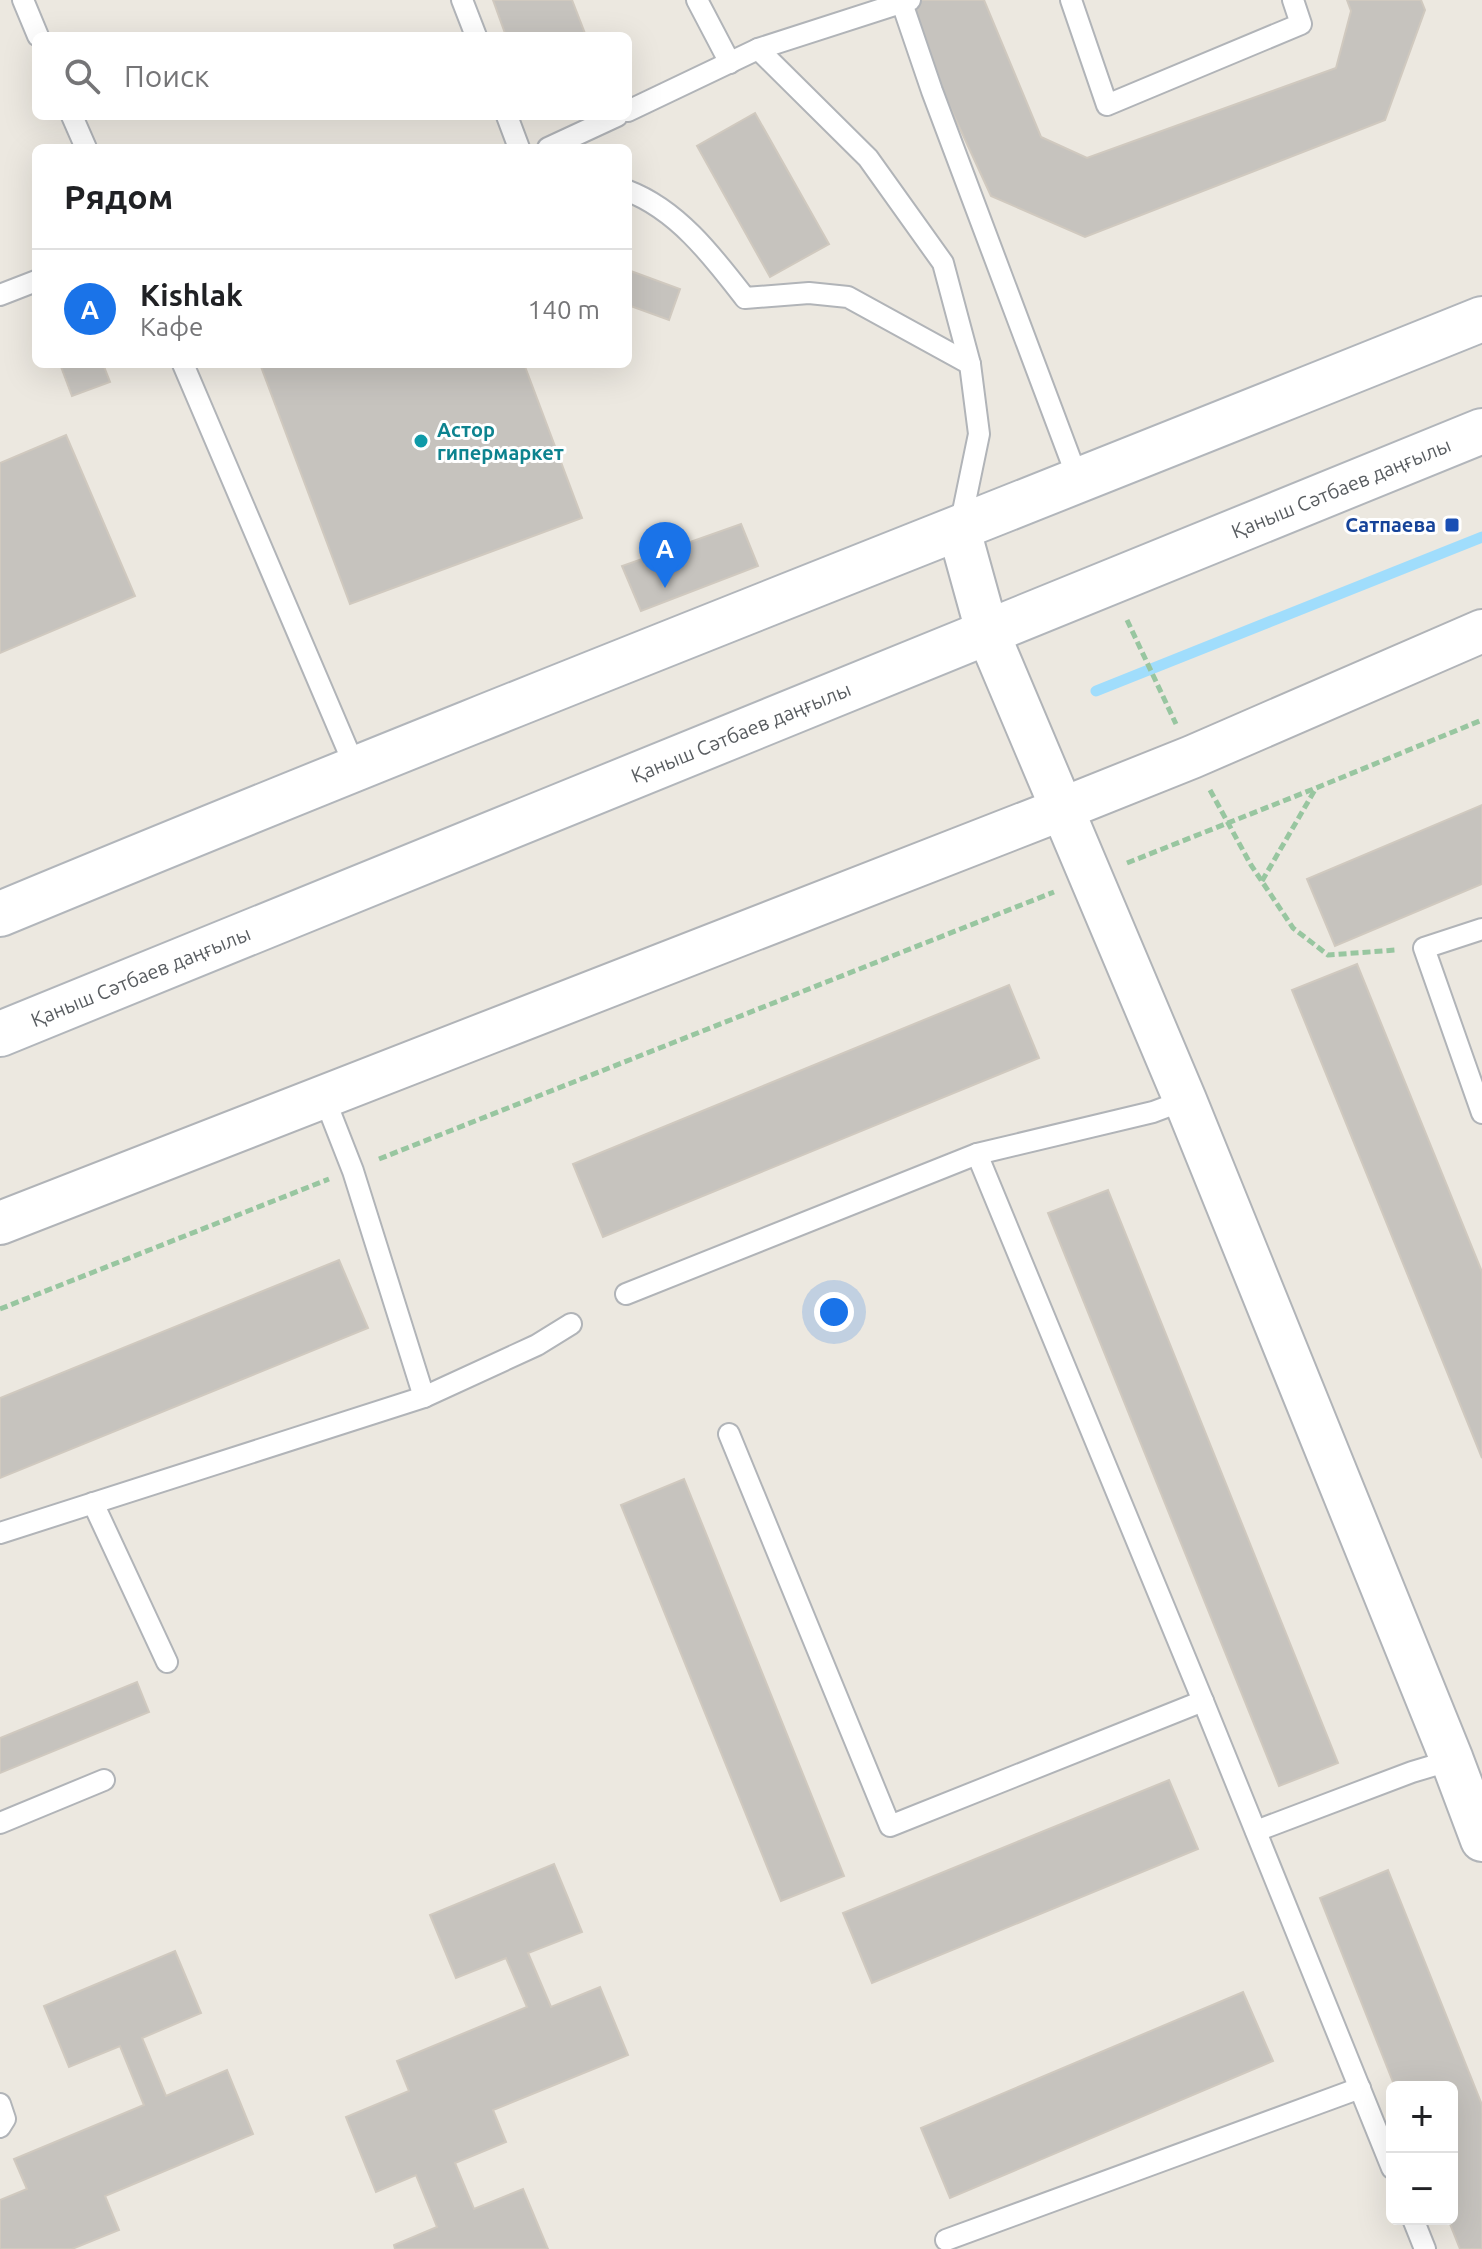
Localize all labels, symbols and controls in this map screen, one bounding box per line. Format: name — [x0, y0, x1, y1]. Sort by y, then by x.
search box — [32, 32, 632, 120]
icon: search — [60, 54, 104, 98]
text: Поиск — [124, 59, 209, 93]
text: Рядом — [64, 177, 173, 215]
text: Kishlak — [140, 278, 243, 312]
text: A — [81, 295, 99, 324]
text: 140 m — [528, 295, 600, 324]
text: Кафе — [140, 312, 203, 341]
place label: Астор гипермаркет — [437, 418, 564, 464]
marker: Астор гипермаркет — [412, 432, 430, 450]
street label: Қаныш Сәтбаев даңғылы — [1228, 433, 1454, 543]
place label: Сатпаева — [1345, 513, 1436, 536]
marker: Сатпаева — [1443, 516, 1461, 534]
pin: A — [639, 522, 691, 588]
street label: Қаныш Сәтбаев даңғылы — [628, 677, 854, 787]
street label: Қаныш Сәтбаев даңғылы — [27, 921, 254, 1031]
your location — [814, 1292, 854, 1332]
map controls — [1386, 2081, 1458, 2225]
button: + — [1386, 2081, 1458, 2153]
button: − — [1386, 2153, 1458, 2225]

